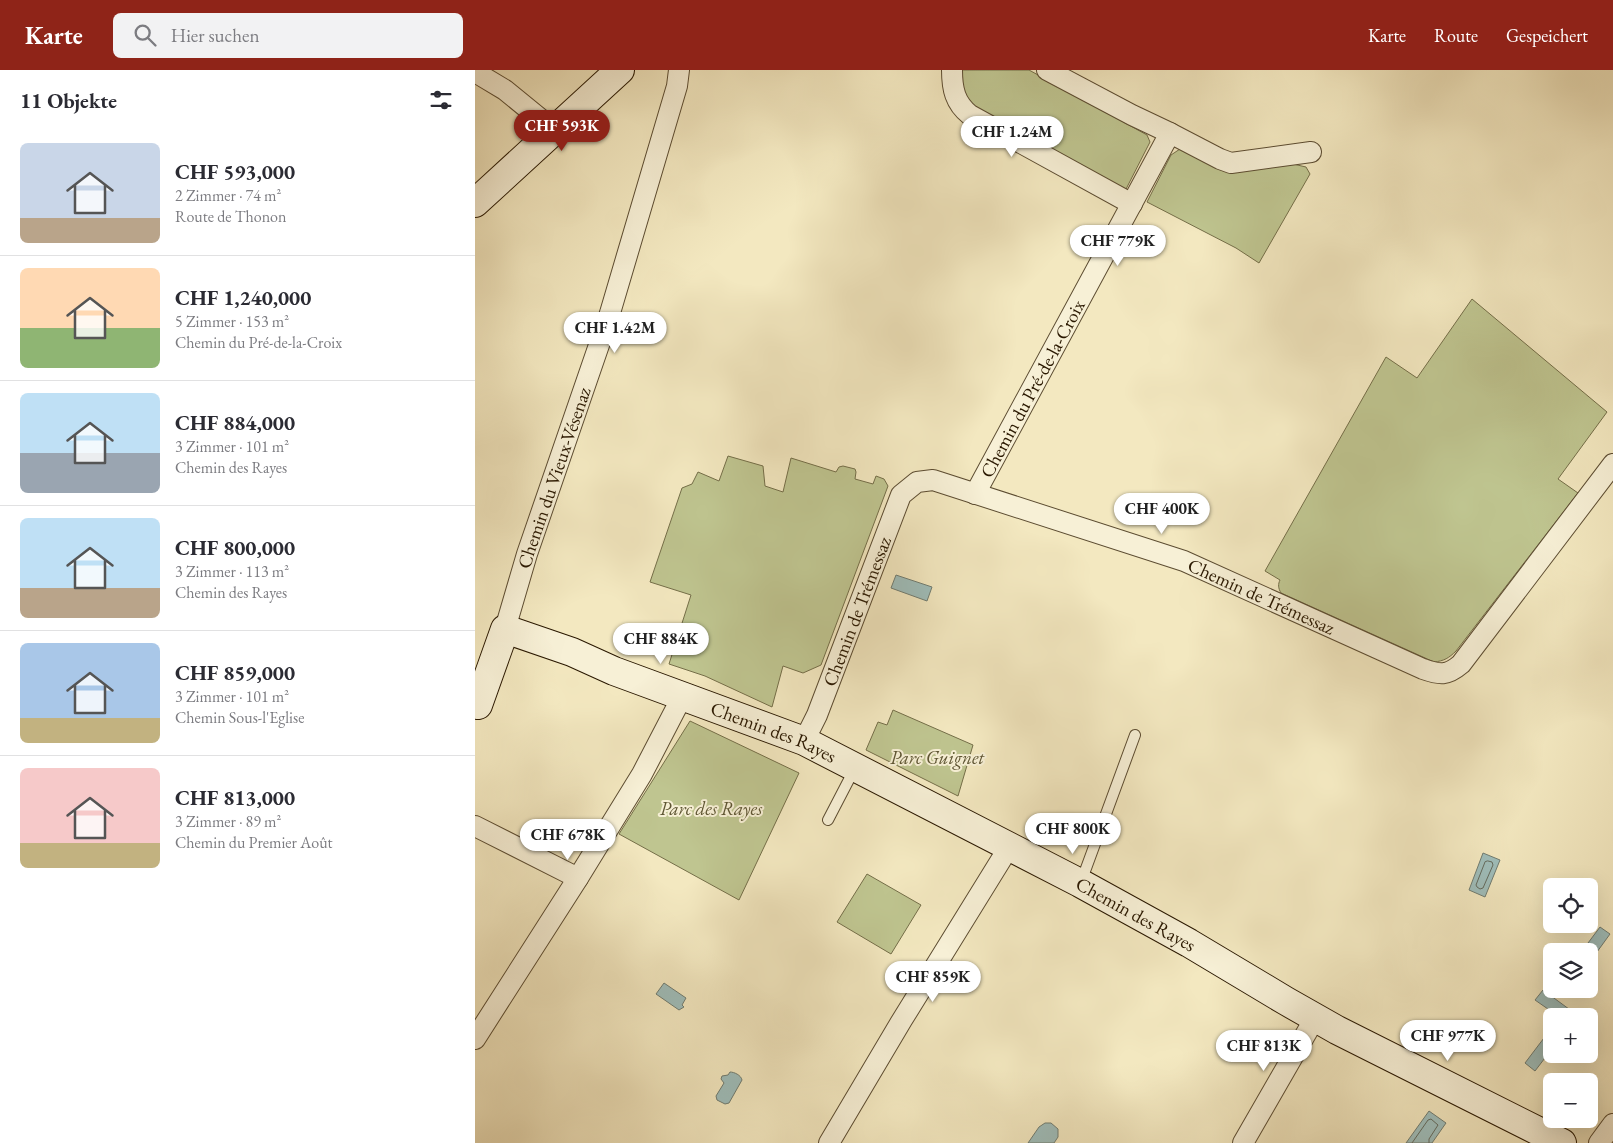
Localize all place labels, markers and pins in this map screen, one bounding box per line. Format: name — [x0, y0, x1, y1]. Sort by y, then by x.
pin: CHF 593K — [510, 109, 614, 152]
pin: CHF 1.24M — [955, 116, 1069, 158]
pin: CHF 779K — [1066, 224, 1170, 267]
pin: CHF 1.42M — [558, 312, 672, 354]
pin: CHF 400K — [1110, 492, 1214, 535]
pin: CHF 884K — [609, 622, 713, 665]
pin: CHF 800K — [1021, 812, 1125, 855]
pin: CHF 678K — [516, 818, 620, 861]
pin: CHF 859K — [881, 960, 985, 1003]
pin: CHF 977K — [1396, 1020, 1500, 1062]
pin: CHF 813K — [1212, 1030, 1316, 1072]

